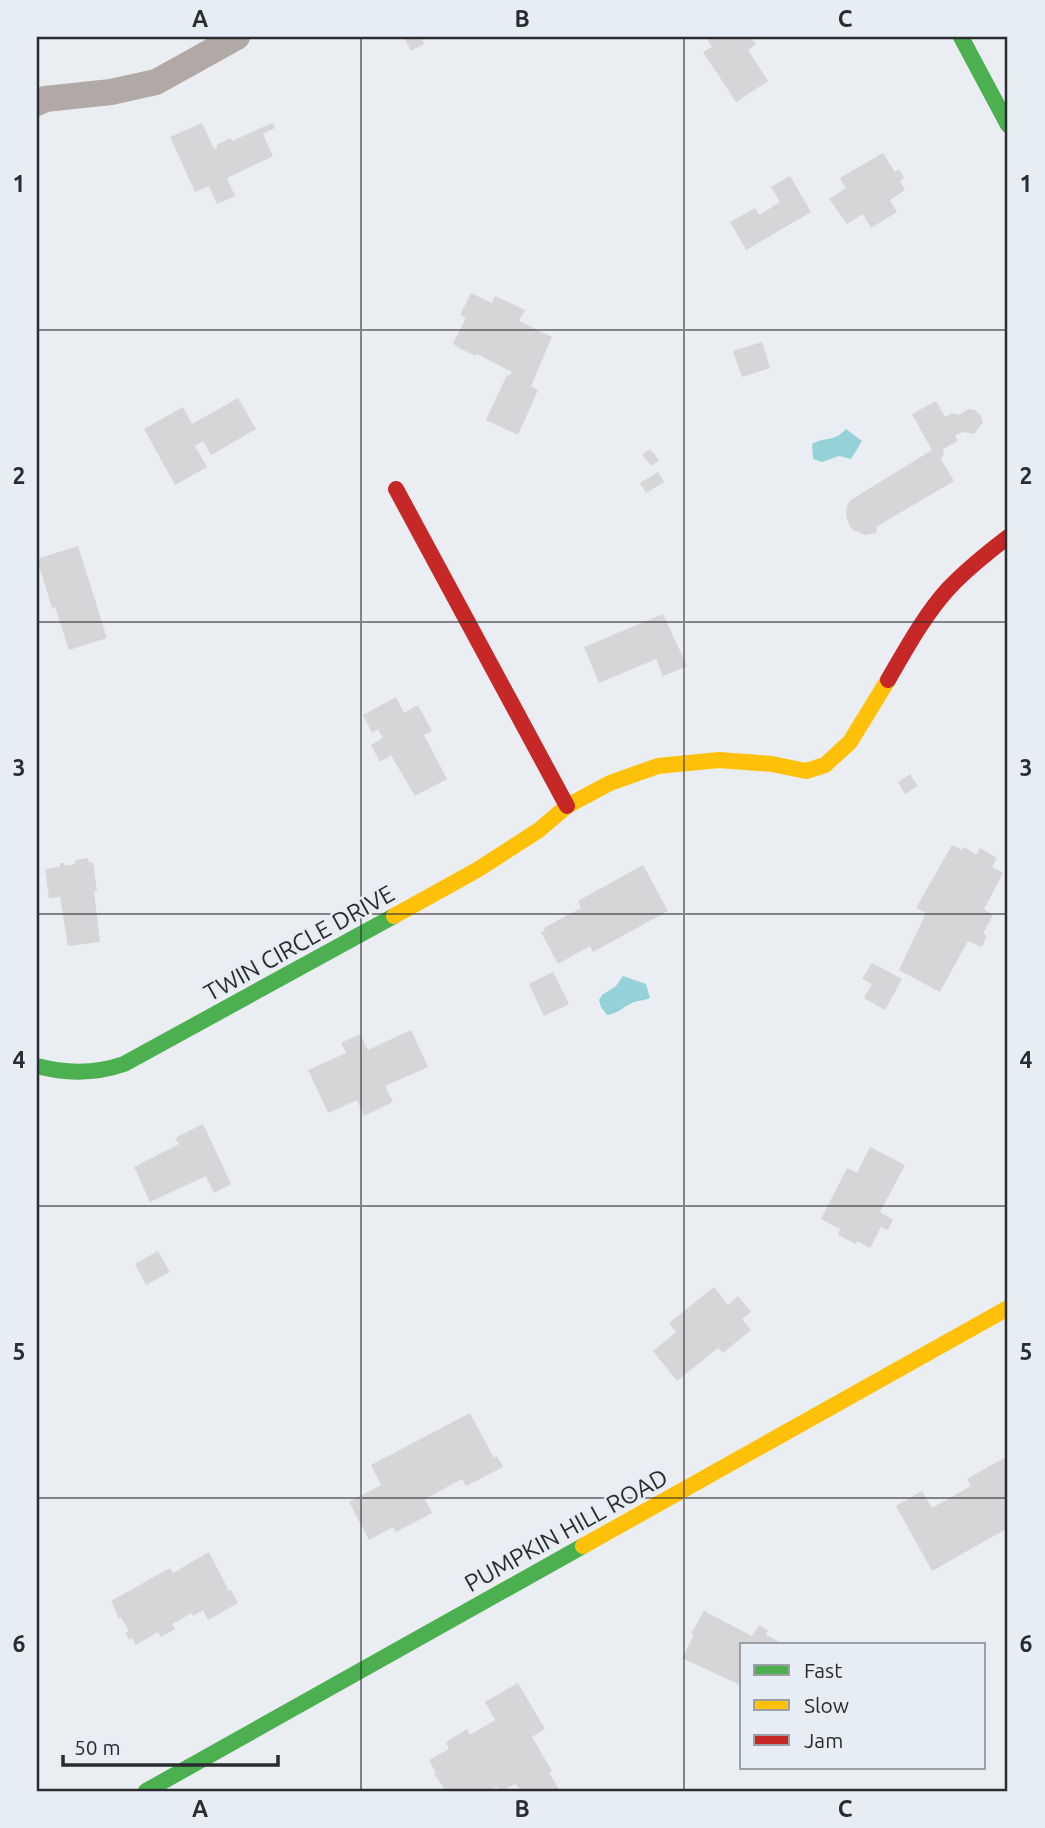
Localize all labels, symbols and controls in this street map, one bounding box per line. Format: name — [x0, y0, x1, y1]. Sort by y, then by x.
text: A — [192, 6, 208, 31]
text: B — [514, 6, 530, 31]
text: C — [838, 6, 853, 31]
text: 1 — [13, 171, 25, 196]
text: 1 — [1020, 171, 1032, 196]
text: 2 — [13, 463, 25, 488]
text: 2 — [1020, 463, 1032, 488]
text: 3 — [13, 755, 25, 780]
text: 3 — [1020, 755, 1032, 780]
street label: TWIN CIRCLE DRIVE — [199, 880, 399, 1006]
text: 4 — [13, 1047, 26, 1072]
text: 4 — [1020, 1047, 1033, 1072]
text: 5 — [13, 1339, 25, 1364]
text: 5 — [1020, 1339, 1032, 1364]
street label: PUMPKIN HILL ROAD — [460, 1463, 672, 1597]
text: 6 — [13, 1631, 26, 1656]
text: 6 — [1020, 1631, 1033, 1656]
legend — [740, 1643, 986, 1769]
text: Fast — [804, 1658, 842, 1682]
text: Slow — [804, 1693, 849, 1717]
scale bar — [63, 1723, 278, 1767]
text: Jam — [804, 1728, 843, 1752]
text: 50 m — [74, 1735, 121, 1759]
text: A — [192, 1796, 208, 1821]
text: B — [514, 1796, 530, 1821]
text: C — [838, 1796, 853, 1821]

